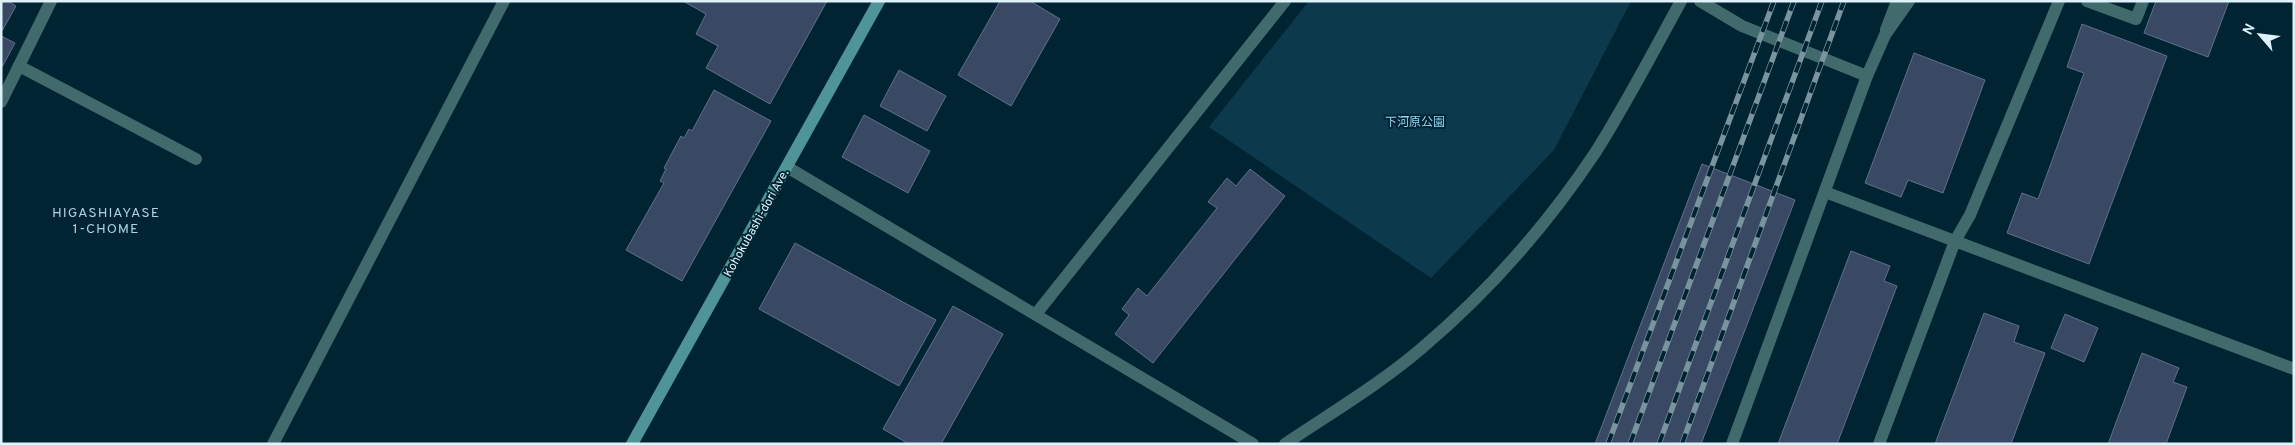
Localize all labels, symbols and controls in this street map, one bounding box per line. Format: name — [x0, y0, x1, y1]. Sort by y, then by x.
north arrow — [2235, 10, 2285, 60]
text: N — [2240, 21, 2260, 38]
park label: 下河原公園 — [1385, 115, 1445, 131]
street label: Kohokubashi-dori Ave. — [721, 167, 793, 280]
district label: HIGASHIAYASE 1-CHOME — [52, 205, 160, 238]

